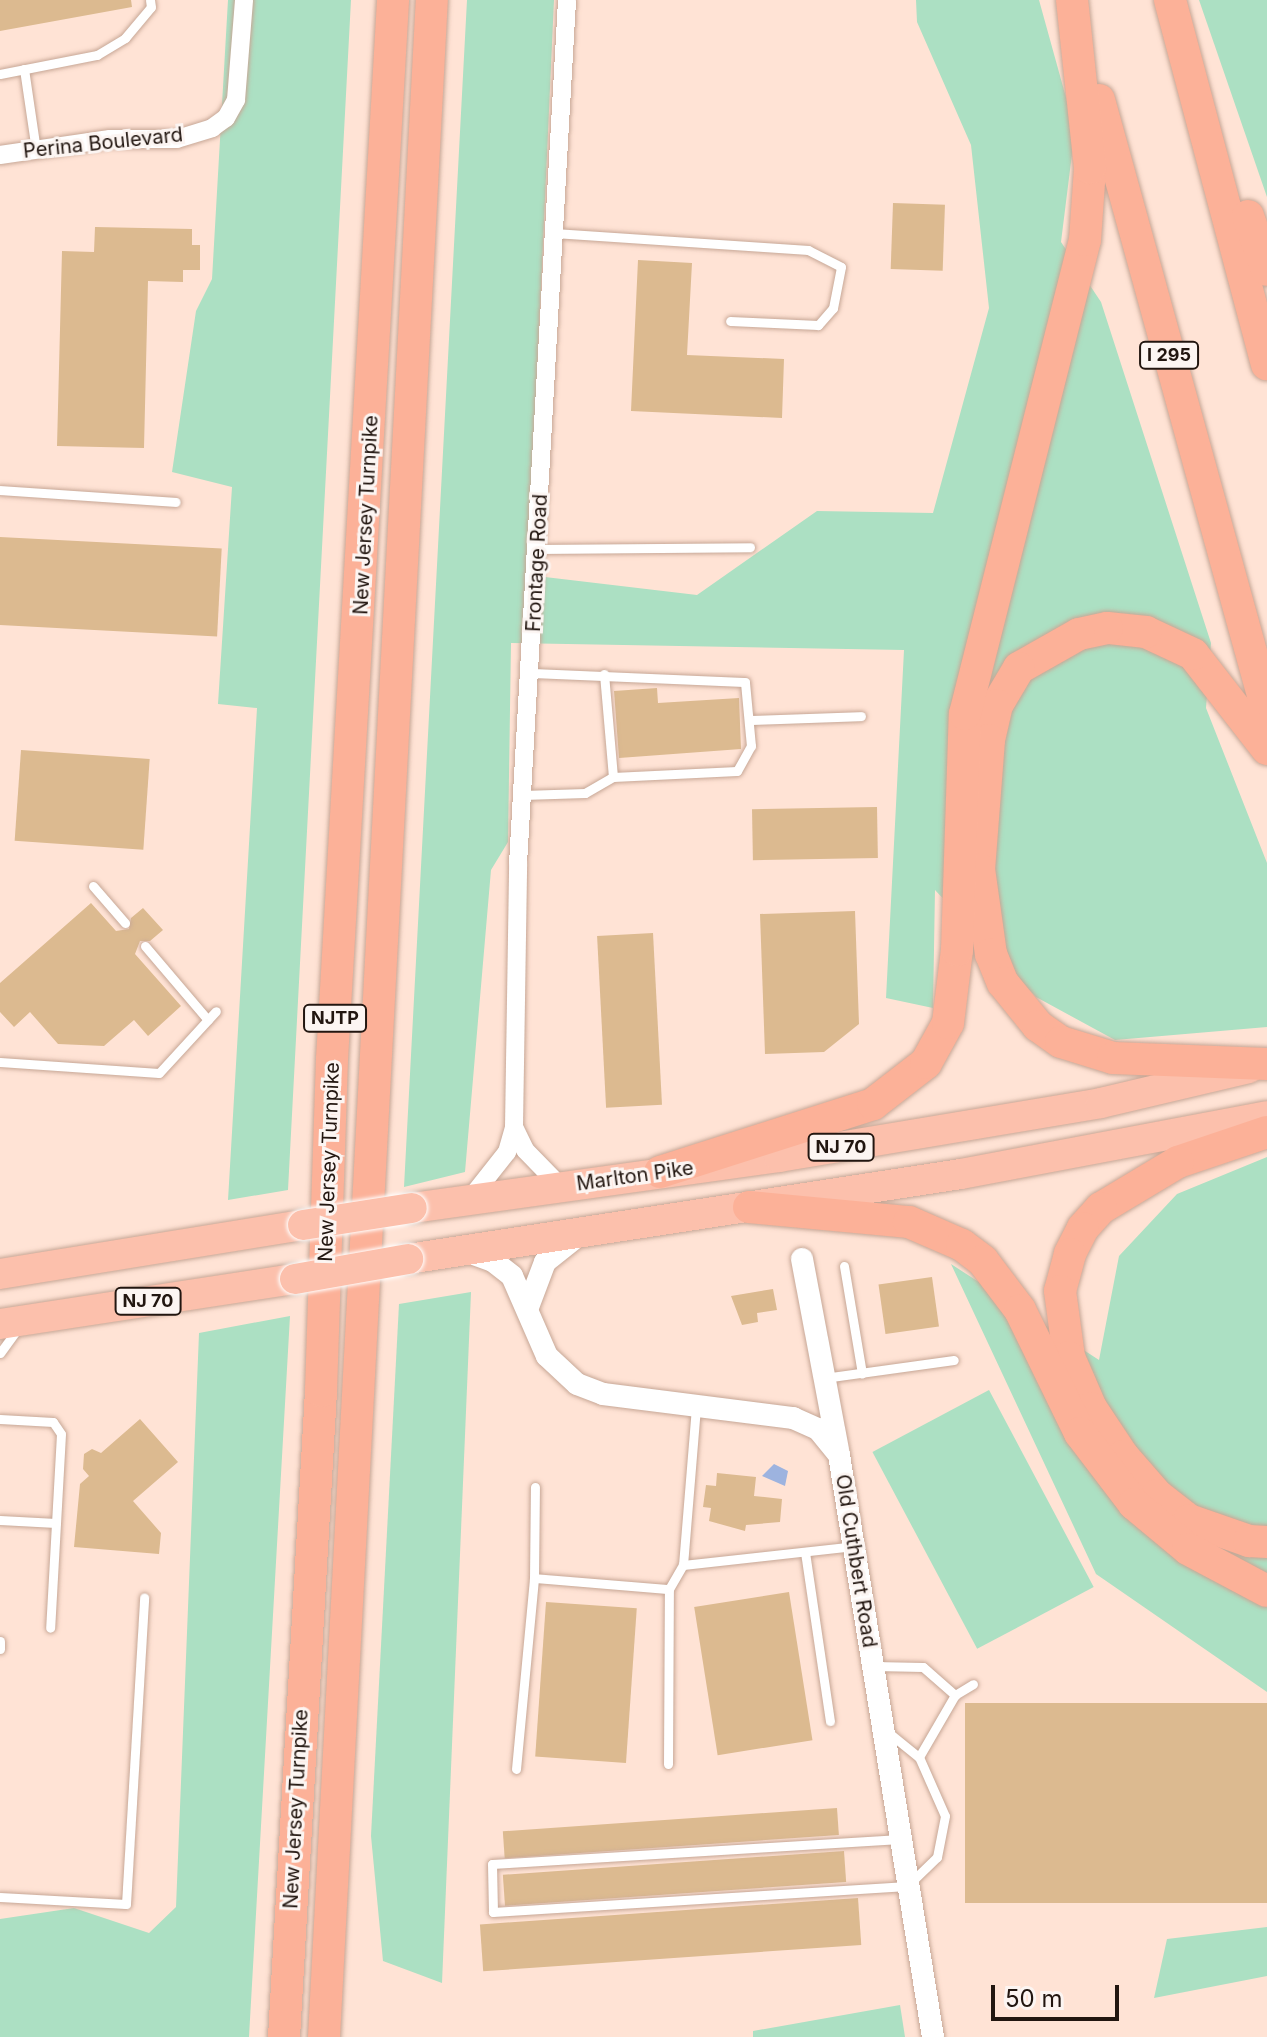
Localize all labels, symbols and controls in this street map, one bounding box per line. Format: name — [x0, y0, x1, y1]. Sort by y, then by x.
street label: Perina Boulevard — [22, 123, 184, 163]
road number: I 295 — [1139, 341, 1199, 369]
street label: New Jersey Turnpike — [349, 415, 383, 615]
street label: Frontage Road — [521, 494, 553, 632]
road number: NJTP — [303, 1004, 367, 1032]
street label: New Jersey Turnpike — [314, 1062, 344, 1262]
road number: NJ 70 — [807, 1133, 875, 1161]
street label: Marlton Pike — [575, 1156, 695, 1196]
road number: NJ 70 — [114, 1287, 182, 1315]
street label: Old Cuthbert Road — [830, 1473, 882, 1649]
street label: New Jersey Turnpike — [279, 1709, 313, 1909]
scale bar — [995, 1969, 1123, 2019]
text: 50 m — [1005, 1984, 1063, 2013]

